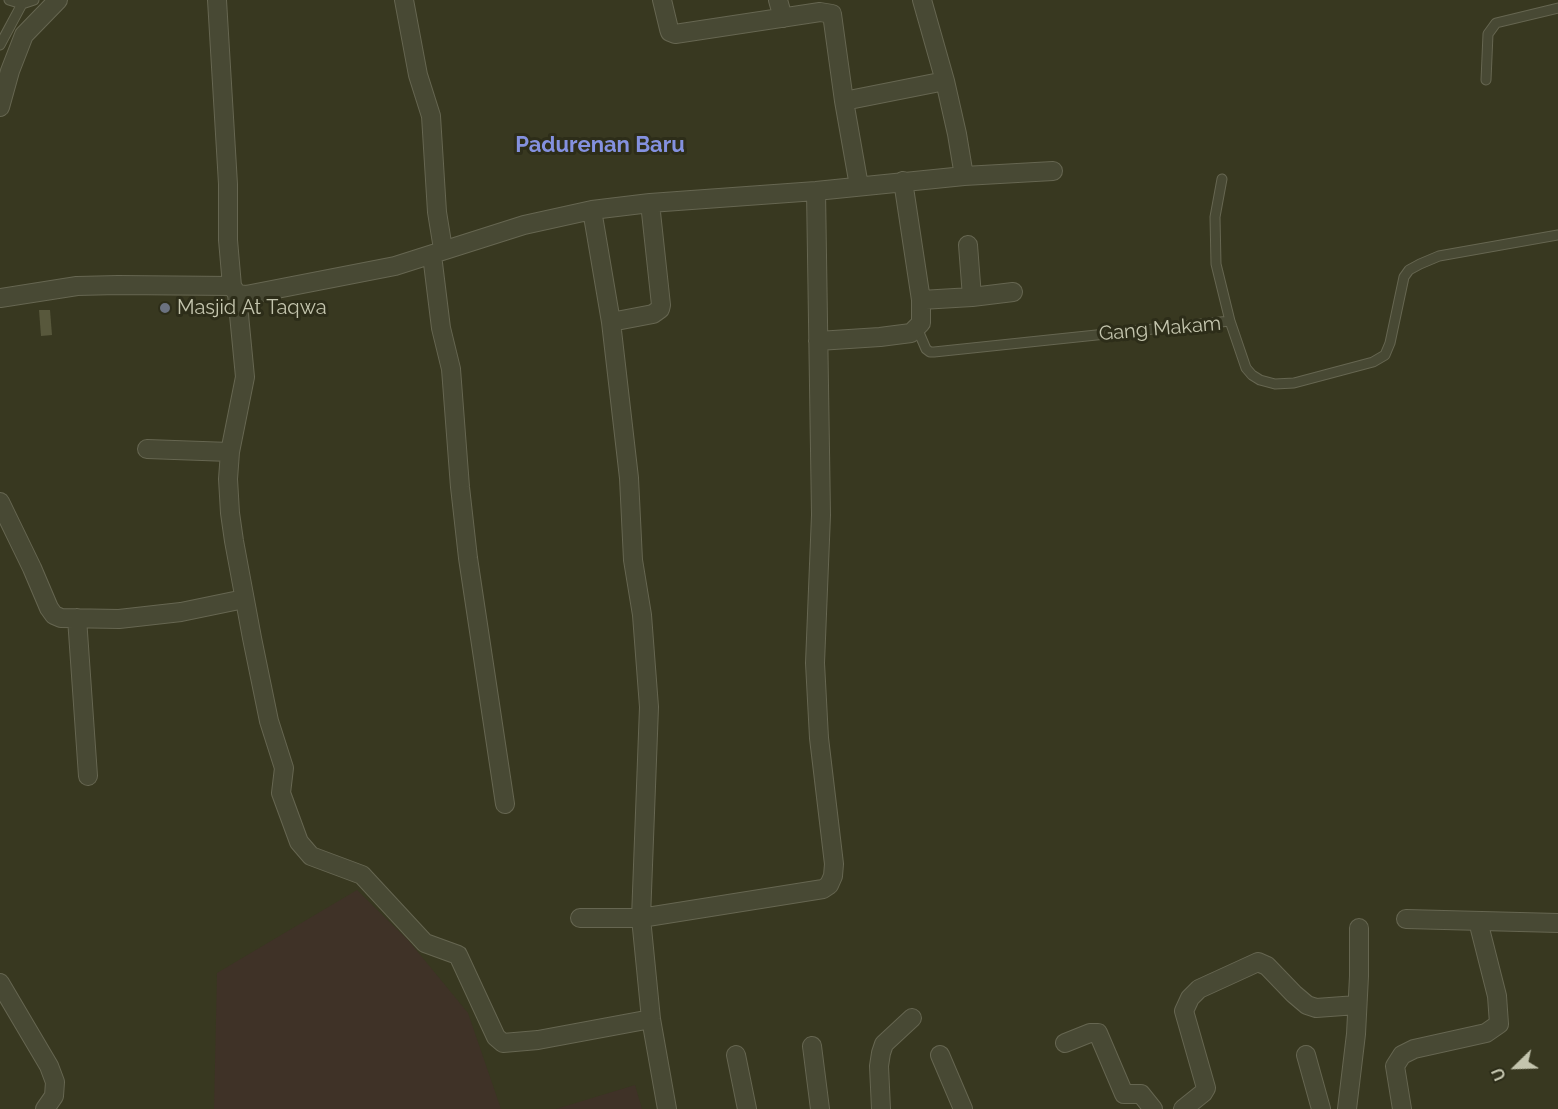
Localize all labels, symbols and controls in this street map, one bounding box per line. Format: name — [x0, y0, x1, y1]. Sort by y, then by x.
district label: Padurenan Baru — [515, 132, 685, 158]
place label: Masjid At Taqwa — [177, 296, 327, 320]
marker: Masjid At Taqwa — [158, 301, 172, 315]
street label: Gang Makam — [1098, 312, 1222, 346]
north arrow — [1486, 1037, 1546, 1097]
text: U — [1488, 1065, 1510, 1083]

